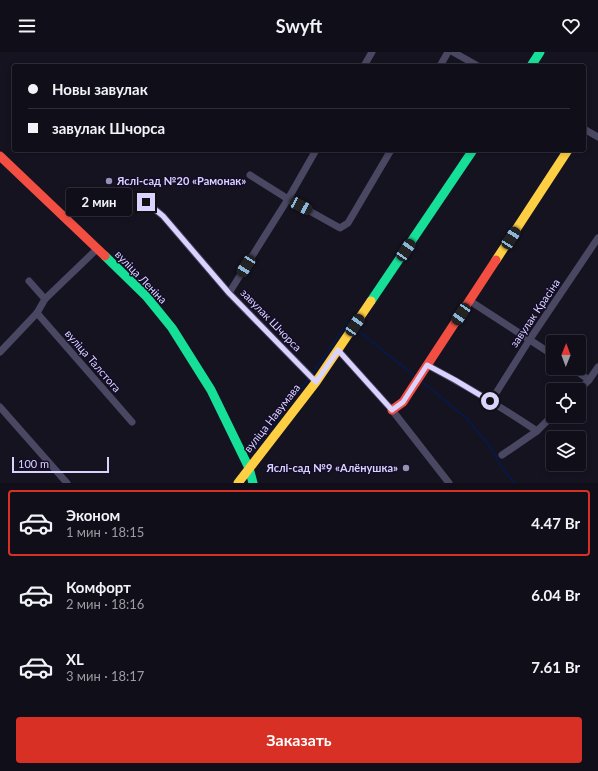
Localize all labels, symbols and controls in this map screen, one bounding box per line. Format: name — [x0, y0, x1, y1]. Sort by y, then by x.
icon: menu — [16, 15, 38, 37]
text: Swyft — [276, 15, 322, 37]
icon: heart — [560, 15, 582, 37]
text: Новы завулак — [52, 80, 148, 98]
text: завулак Шчорса — [52, 119, 165, 137]
place label: Яслі-сад №20 «Рамонак» — [116, 174, 246, 187]
marker: Яслі-сад №20 «Рамонак» — [104, 176, 114, 186]
callout: 2 мин — [66, 188, 132, 216]
route end — [137, 193, 155, 211]
text: 2 мин — [82, 194, 117, 210]
car — [288, 195, 314, 217]
car — [499, 225, 523, 251]
car — [394, 237, 418, 263]
street label: вуліца Леніна — [113, 247, 170, 306]
car — [234, 253, 258, 279]
street label: завулак Красіна — [507, 276, 562, 349]
street label: завулак Шчорса — [238, 286, 304, 354]
car — [449, 301, 473, 327]
car — [343, 312, 367, 338]
street label: вуліца Талстога — [63, 327, 124, 395]
north arrow — [546, 335, 586, 375]
map controls — [546, 335, 586, 471]
street label: вуліца Навумава — [241, 381, 302, 455]
button: locate — [546, 383, 586, 423]
route start — [481, 392, 499, 410]
button: layers — [546, 431, 586, 471]
scale bar — [12, 455, 109, 474]
text: 100 m — [18, 457, 49, 470]
place label: Яслі-сад №9 «Алёнушка» — [265, 461, 398, 474]
marker: Яслі-сад №9 «Алёнушка» — [401, 463, 411, 473]
icon: car — [18, 505, 54, 541]
text: Эконом — [66, 506, 120, 524]
text: 4.47 Br — [531, 514, 580, 532]
text: 1 мин · 18:15 — [66, 524, 144, 540]
icon: car — [18, 577, 54, 613]
text: Комфорт — [66, 578, 131, 596]
text: 6.04 Br — [531, 586, 580, 604]
text: 2 мин · 18:16 — [66, 596, 144, 612]
icon: car — [18, 649, 54, 685]
text: XL — [66, 650, 84, 668]
text: 7.61 Br — [531, 658, 580, 676]
text: 3 мин · 18:17 — [66, 668, 144, 684]
button: Заказать — [16, 717, 582, 763]

